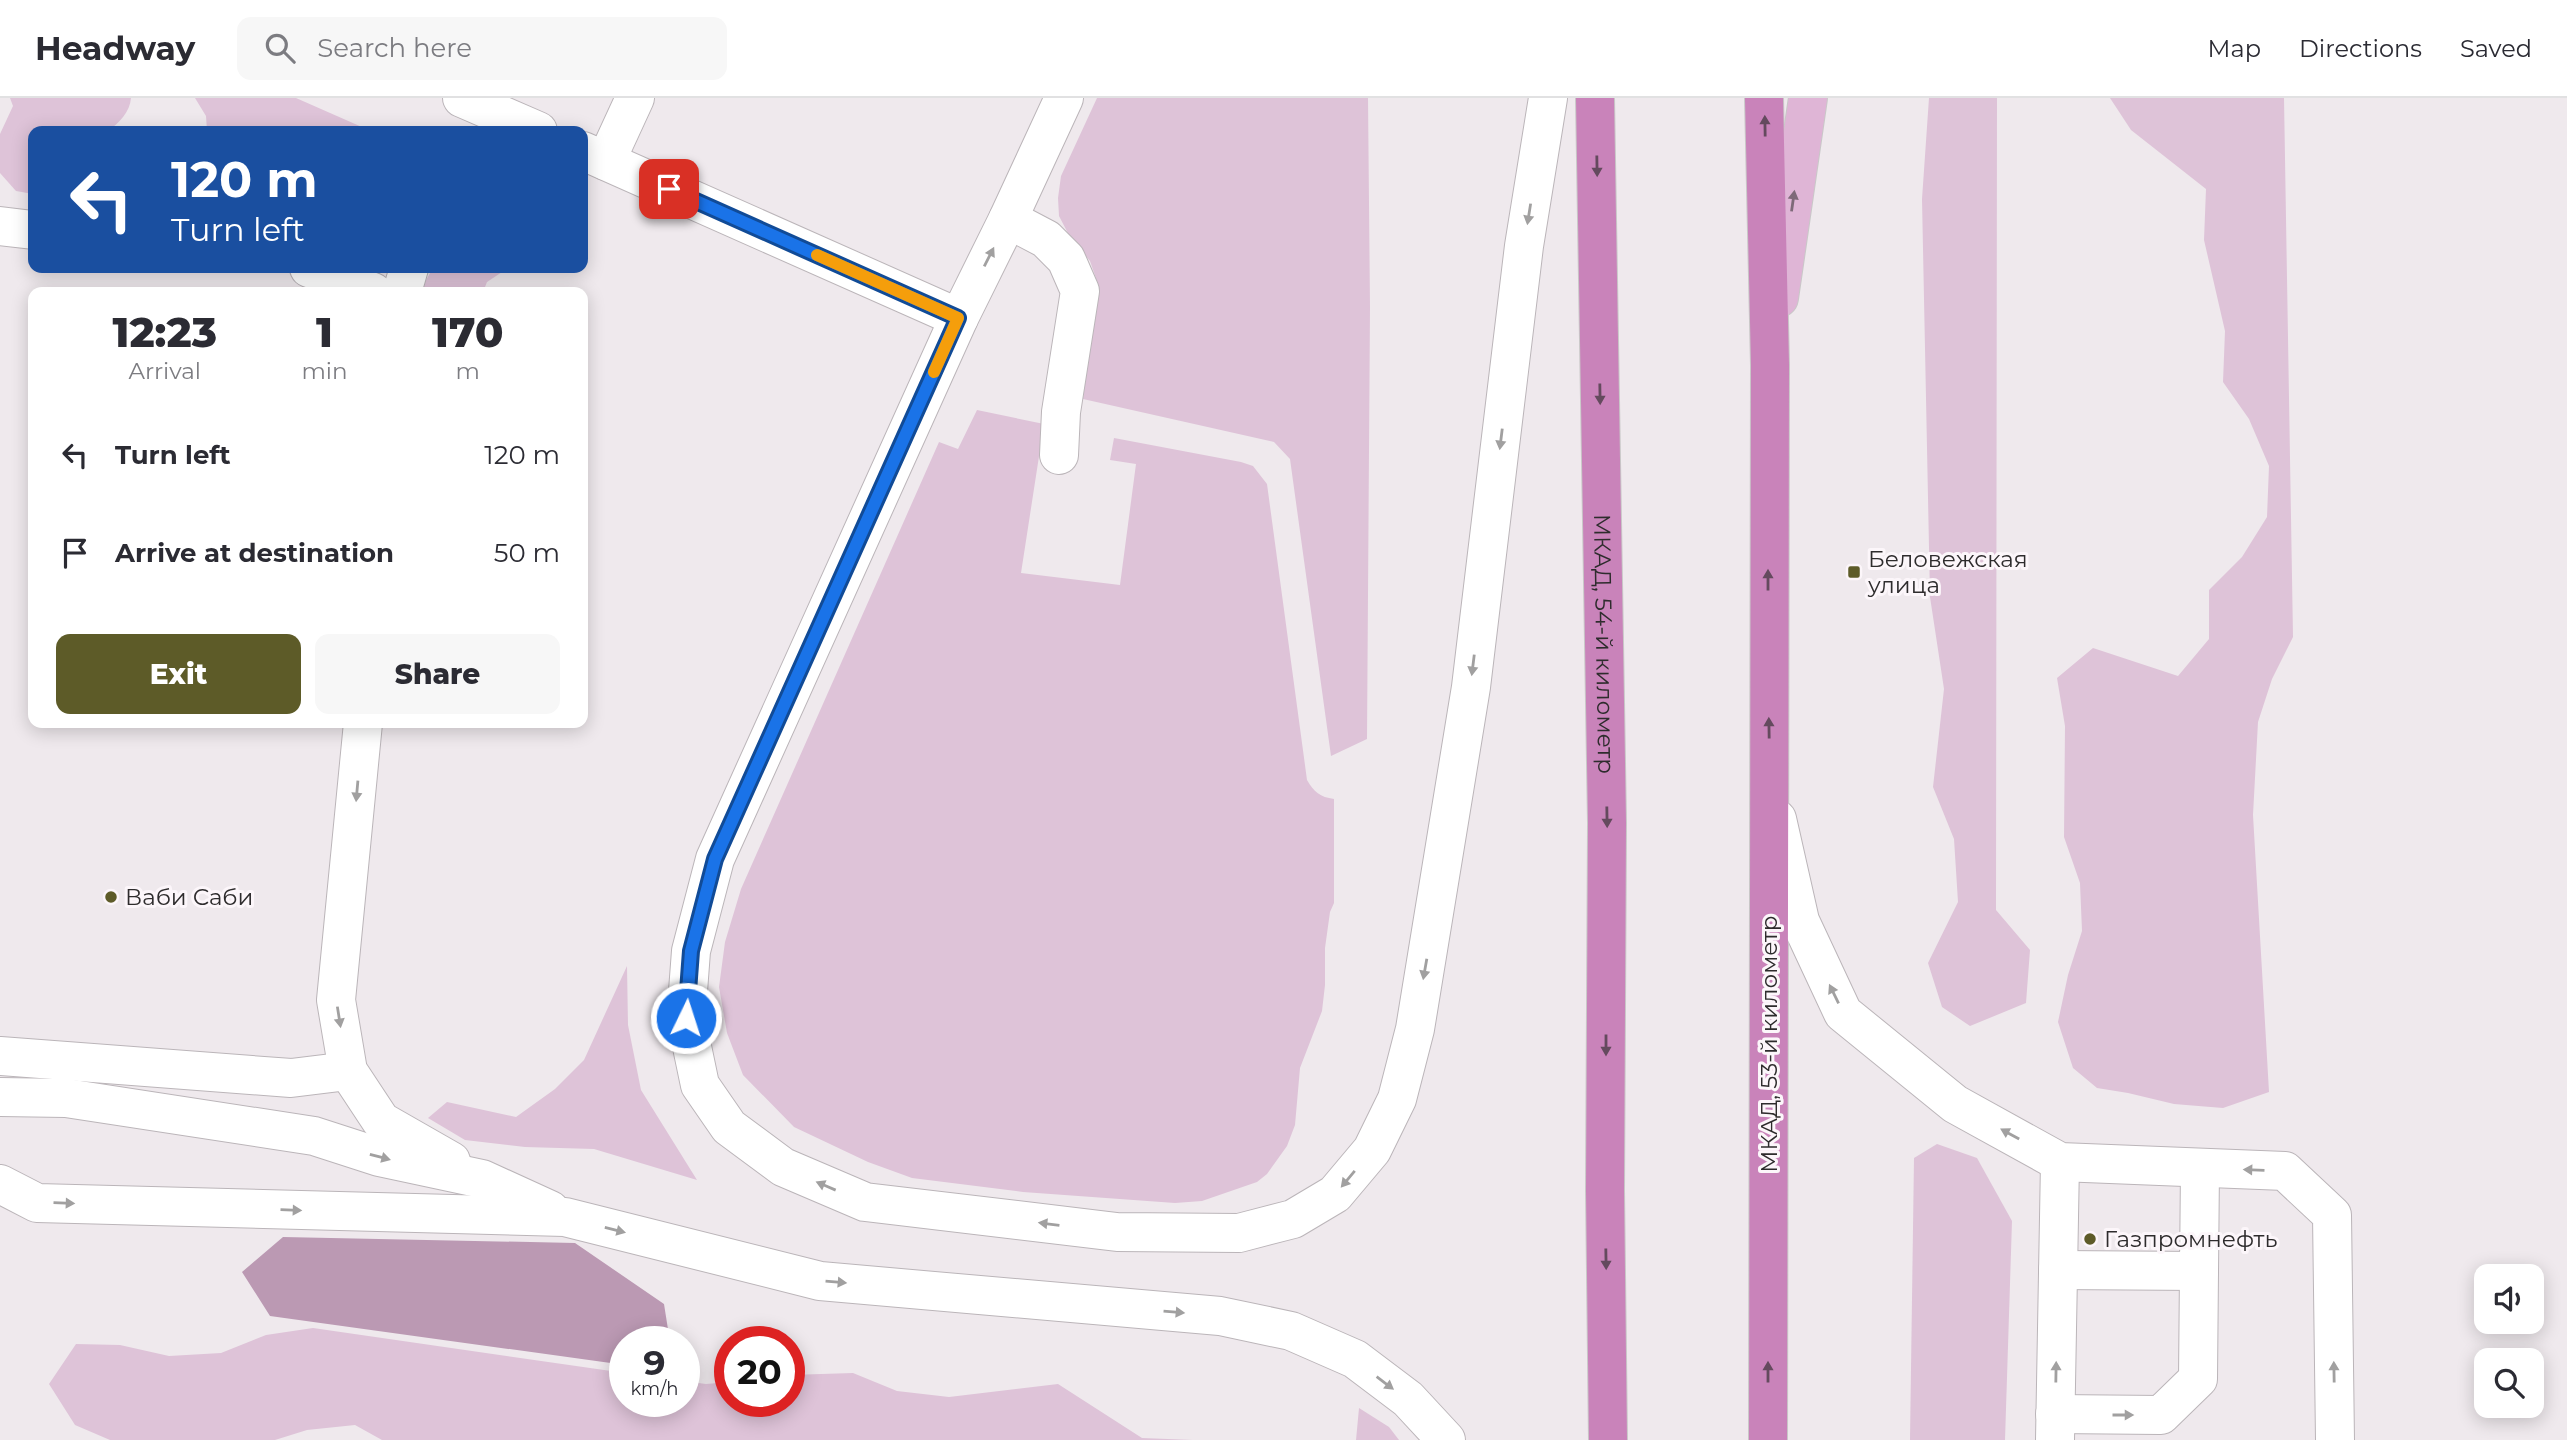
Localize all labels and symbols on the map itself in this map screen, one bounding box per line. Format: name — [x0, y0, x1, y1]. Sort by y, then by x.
one-way arrow — [1759, 115, 1771, 137]
one-way arrow — [1591, 155, 1602, 177]
pin — [639, 159, 699, 219]
one-way arrow — [1788, 190, 1799, 212]
one-way arrow — [1523, 203, 1534, 225]
one-way arrow — [984, 247, 995, 267]
one-way arrow — [1595, 383, 1606, 405]
one-way arrow — [1495, 429, 1506, 451]
street label: МКАД, 54-й километр — [1588, 514, 1620, 774]
place label: Беловежская улица — [1867, 545, 2028, 599]
marker: Беловежская улица — [1846, 564, 1862, 580]
one-way arrow — [1762, 569, 1774, 591]
one-way arrow — [1468, 654, 1479, 676]
one-way arrow — [1763, 717, 1775, 739]
one-way arrow — [351, 780, 362, 802]
one-way arrow — [1601, 806, 1613, 828]
place label: Ваби Саби — [125, 883, 253, 911]
marker: Ваби Саби — [103, 889, 119, 905]
street label: МКАД, 53-й километр — [1755, 915, 1783, 1173]
one-way arrow — [1419, 958, 1430, 980]
position arrow — [649, 981, 723, 1055]
one-way arrow — [1829, 984, 1840, 1004]
one-way arrow — [334, 1006, 345, 1028]
one-way arrow — [1600, 1034, 1612, 1056]
one-way arrow — [2000, 1128, 2019, 1140]
one-way arrow — [369, 1152, 391, 1163]
one-way arrow — [2243, 1164, 2265, 1175]
one-way arrow — [1341, 1170, 1356, 1187]
one-way arrow — [816, 1180, 837, 1191]
one-way arrow — [53, 1198, 75, 1209]
one-way arrow — [281, 1204, 303, 1215]
one-way arrow — [1038, 1219, 1060, 1230]
one-way arrow — [604, 1225, 626, 1236]
place label: Газпромнефть — [2104, 1225, 2277, 1253]
marker: Газпромнефть — [2082, 1231, 2098, 1247]
one-way arrow — [1600, 1248, 1612, 1270]
one-way arrow — [826, 1277, 848, 1288]
one-way arrow — [1163, 1307, 1185, 1318]
speed limit sign: 20 — [714, 1326, 805, 1417]
one-way arrow — [1762, 1361, 1774, 1383]
one-way arrow — [2050, 1361, 2062, 1383]
one-way arrow — [2328, 1361, 2340, 1383]
one-way arrow — [1376, 1375, 1394, 1390]
one-way arrow — [2113, 1409, 2135, 1420]

